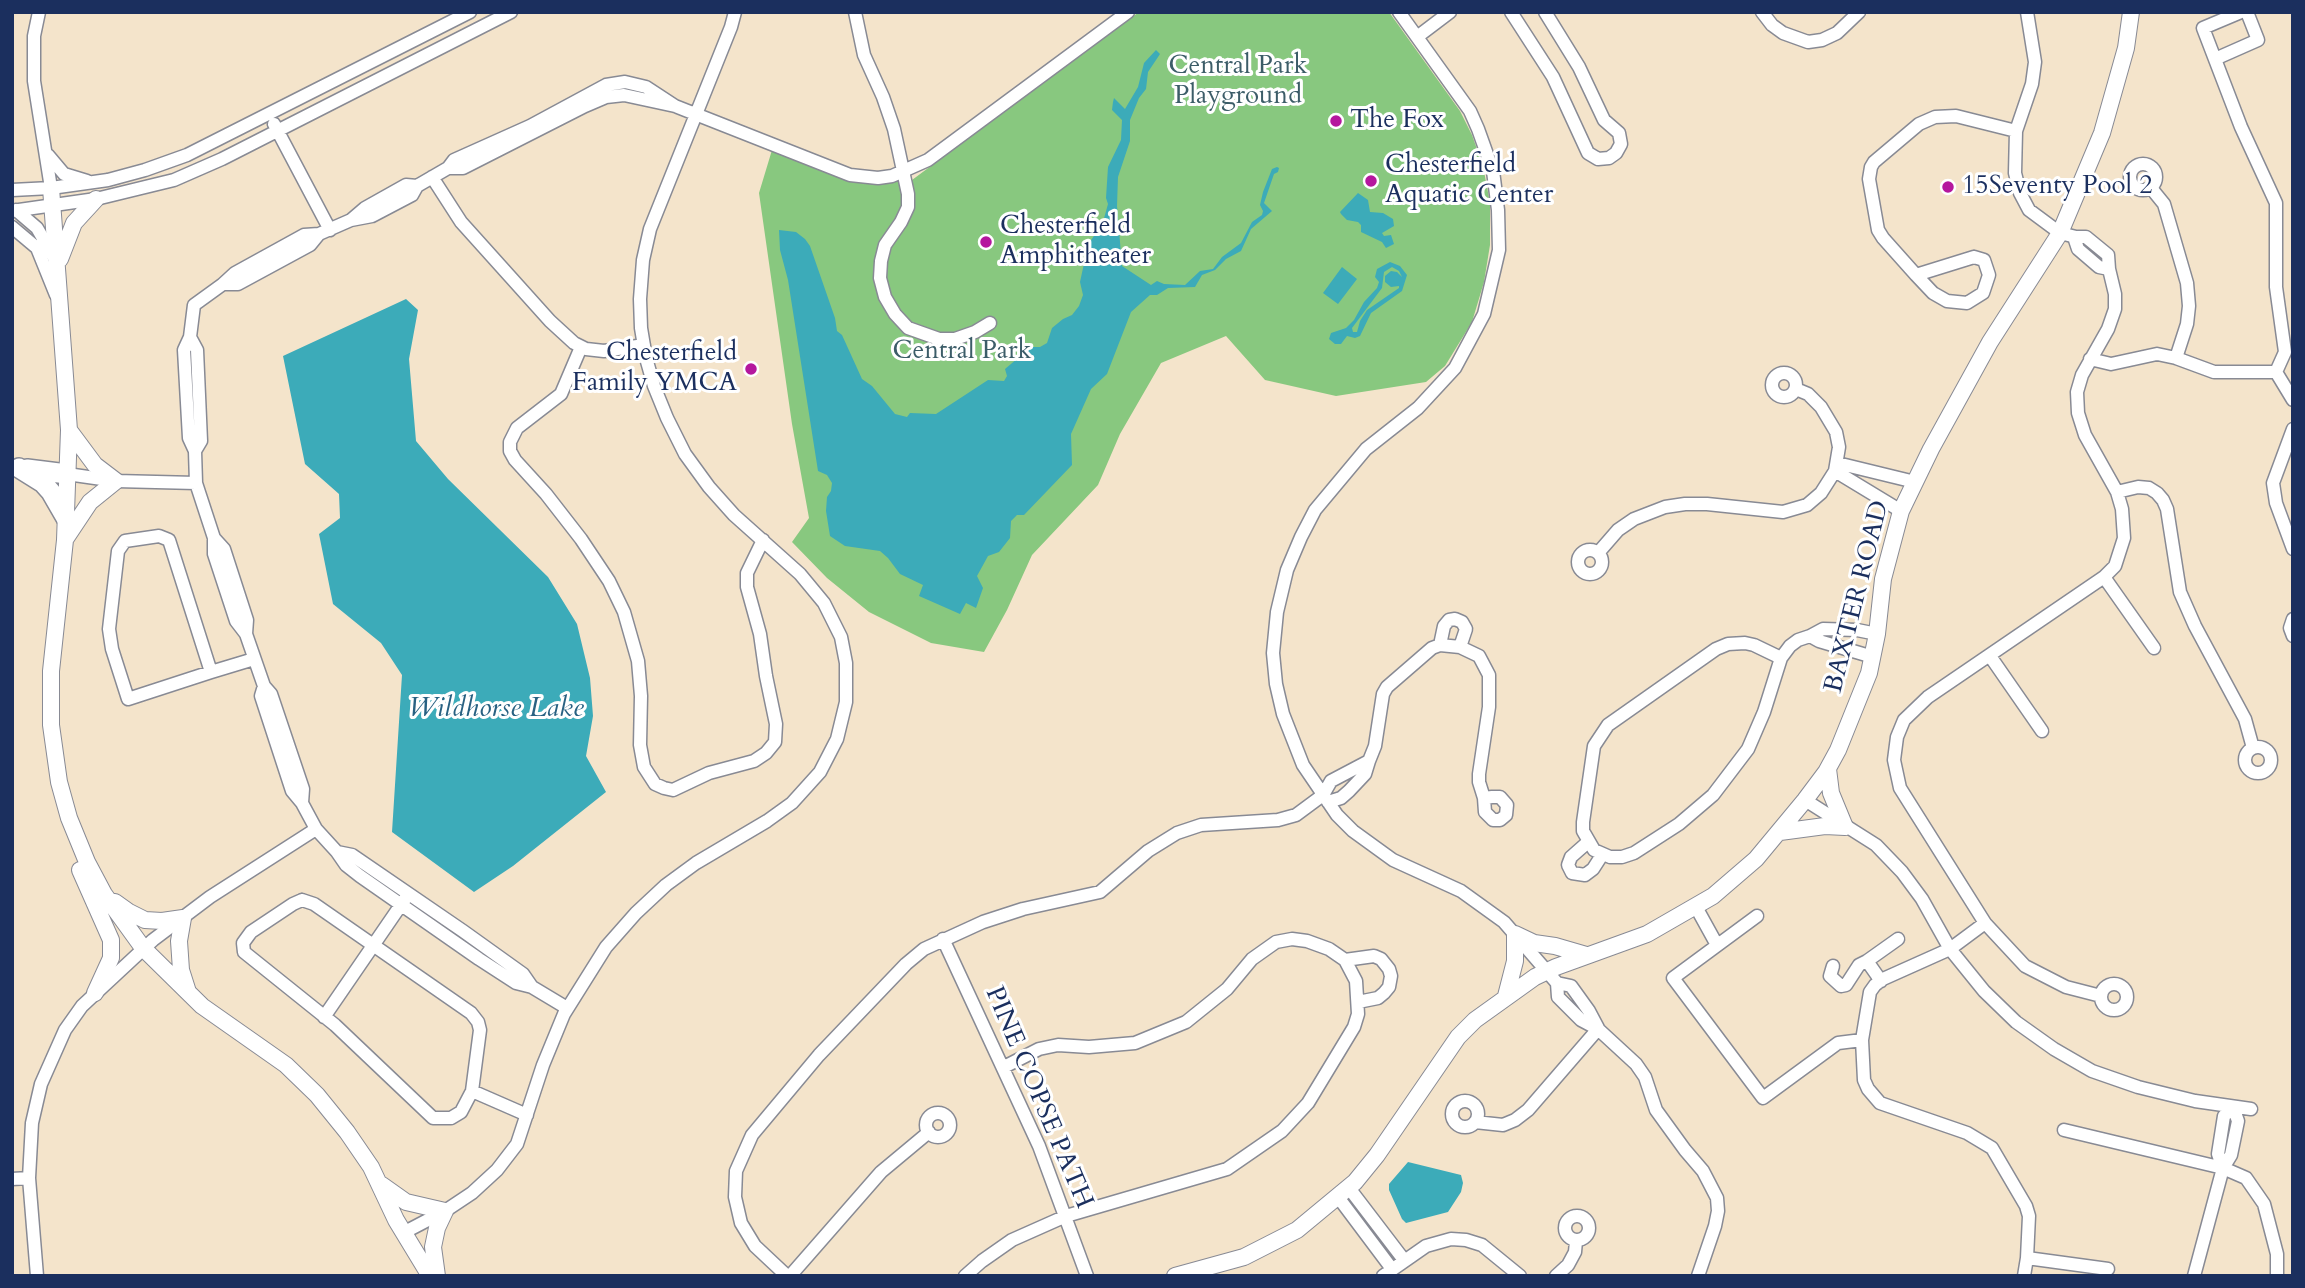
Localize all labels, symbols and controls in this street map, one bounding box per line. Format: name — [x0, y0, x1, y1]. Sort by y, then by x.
park label: Central Park Playground — [1168, 51, 1308, 112]
place label: The Fox — [1350, 105, 1444, 137]
marker: The Fox — [1328, 113, 1344, 129]
place label: Chesterfield Aquatic Center — [1385, 150, 1553, 212]
place label: 15Seventy Pool 2 — [1962, 171, 2153, 203]
marker: Chesterfield Aquatic Center — [1363, 173, 1379, 189]
marker: 15Seventy Pool 2 — [1940, 179, 1956, 195]
place label: Chesterfield Amphitheater — [1000, 211, 1151, 272]
marker: Chesterfield Amphitheater — [978, 234, 994, 250]
park label: Central Park — [892, 336, 1032, 368]
place label: Chesterfield Family YMCA — [572, 338, 737, 400]
marker: Chesterfield Family YMCA — [743, 361, 759, 377]
street label: BAXTER ROAD — [1819, 498, 1897, 696]
water label: Wildhorse Lake — [408, 693, 584, 727]
street label: PINE COPSE PATH — [977, 982, 1099, 1214]

